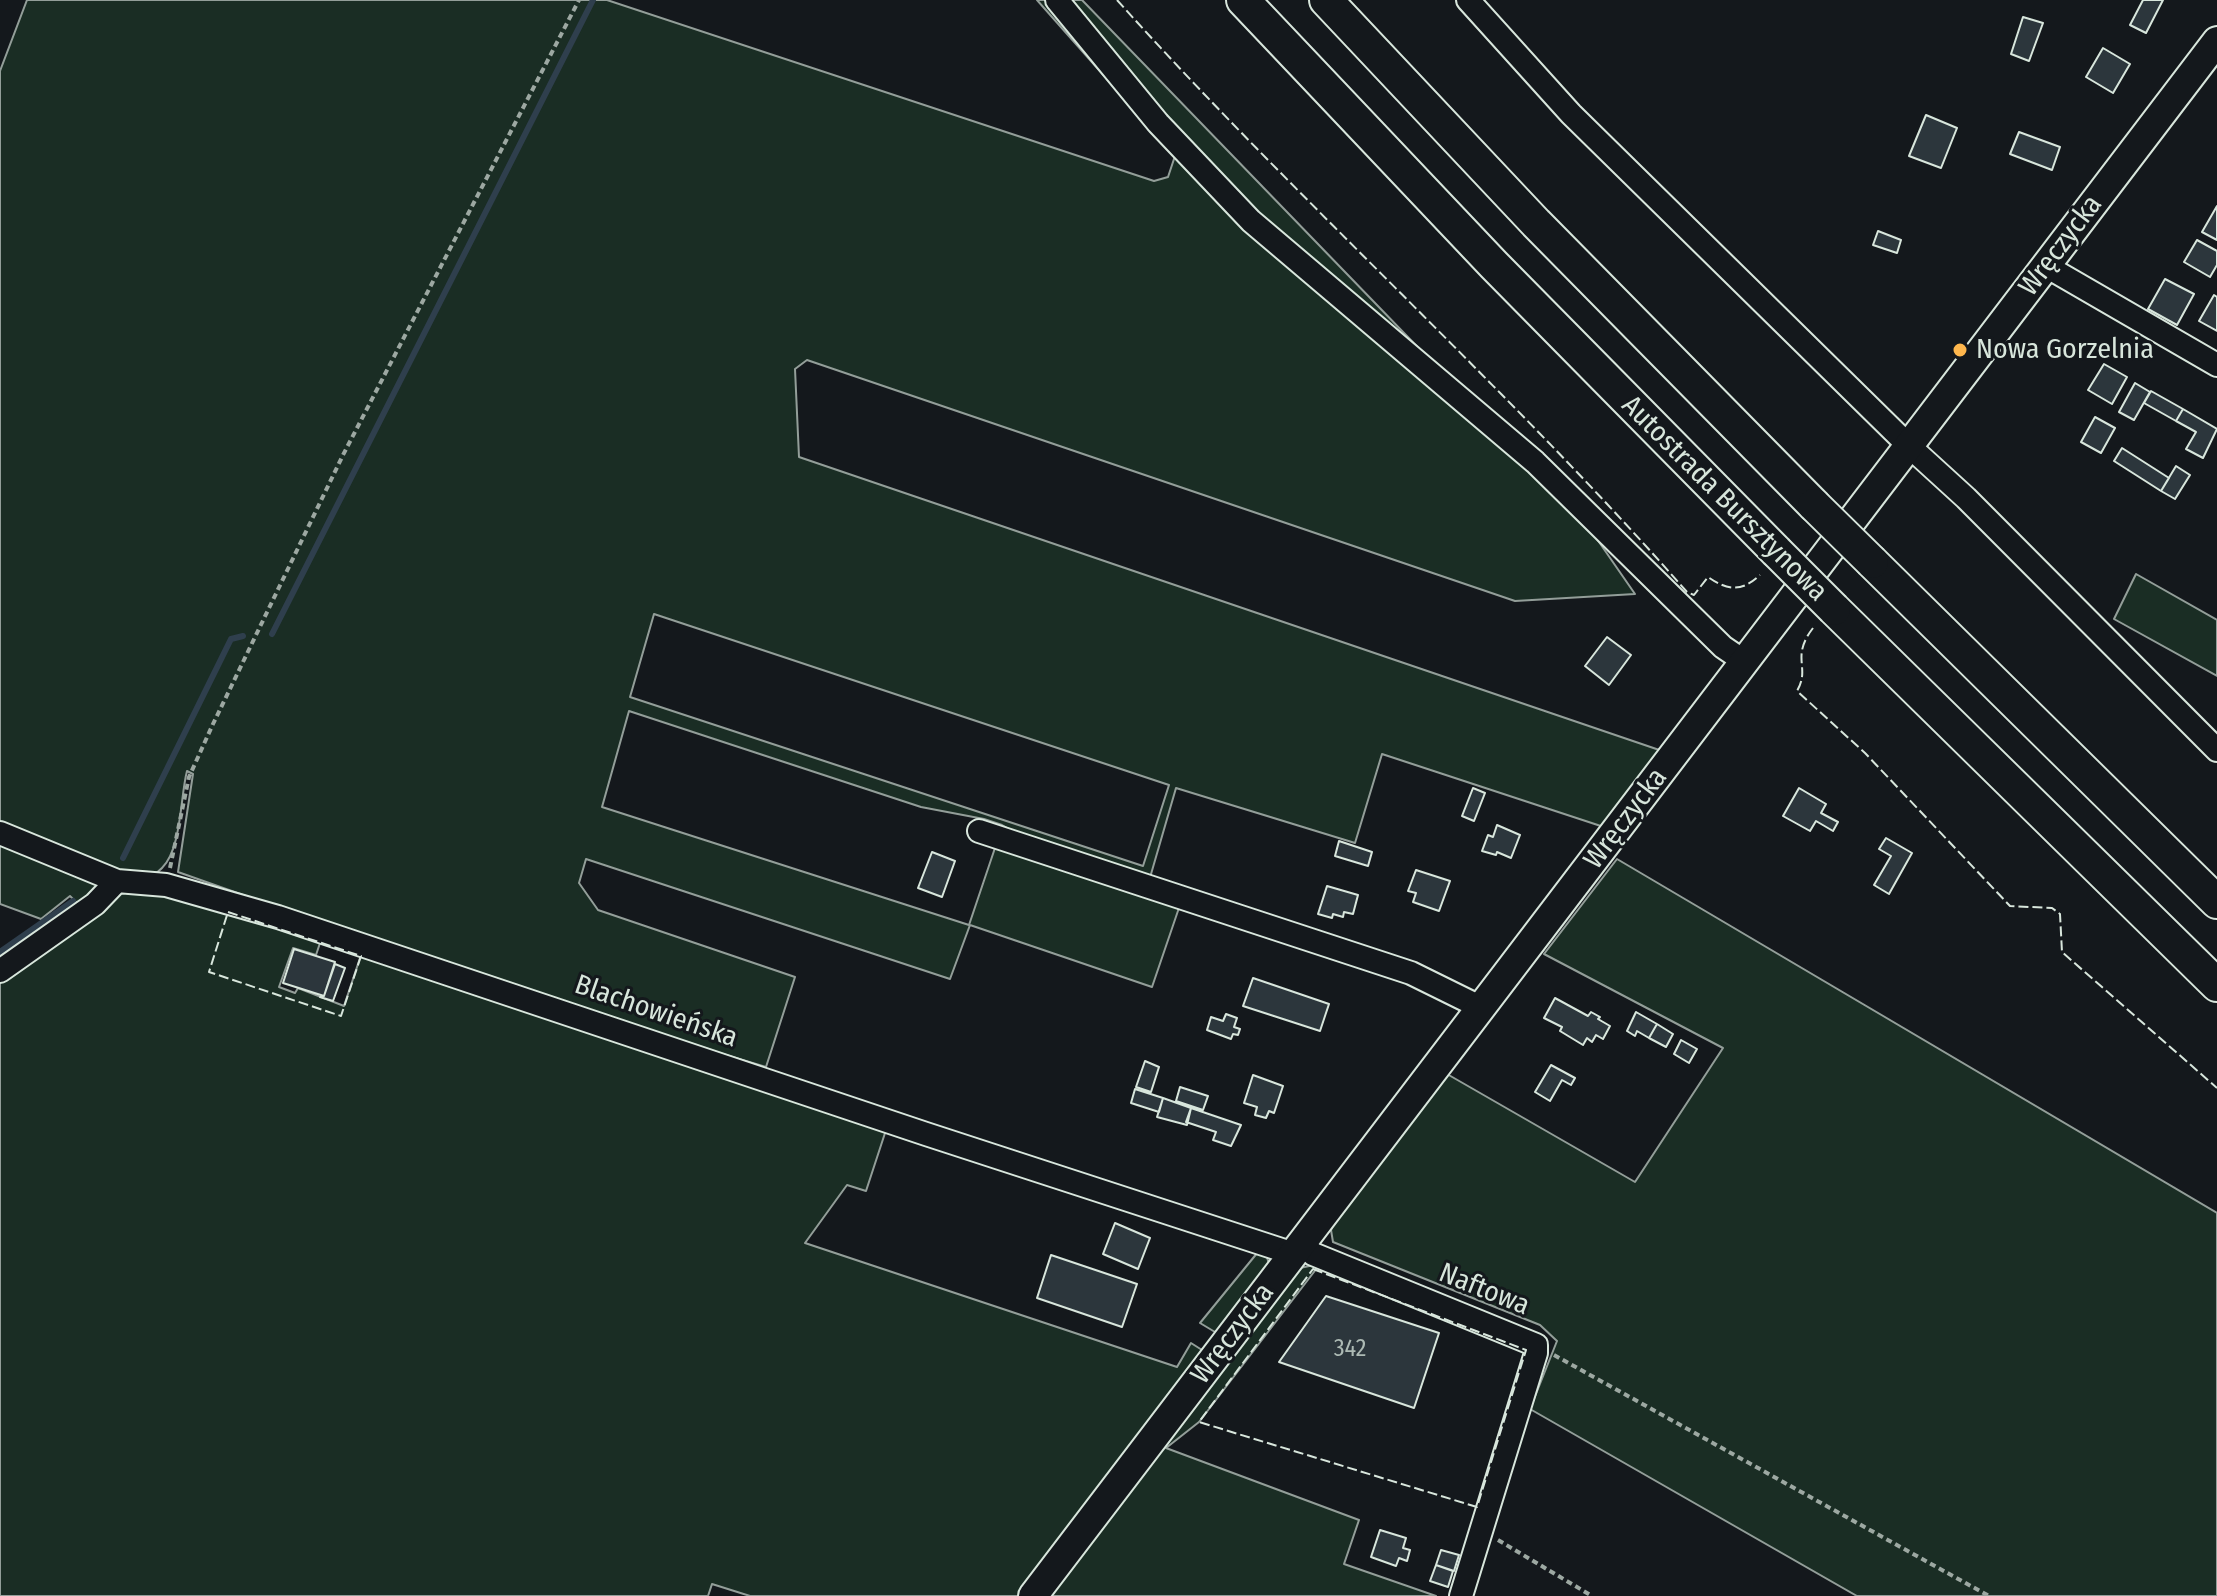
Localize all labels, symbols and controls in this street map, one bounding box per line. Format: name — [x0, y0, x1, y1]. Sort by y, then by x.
street label: Wręczycka — [2012, 189, 2110, 303]
place label: Nowa Gorzelnia — [1976, 333, 2154, 367]
marker: Nowa Gorzelnia — [1951, 341, 1969, 359]
street label: Autostrada Bursztynowa — [1614, 389, 1834, 609]
street label: Wręczycka — [1577, 762, 1675, 876]
street label: Blachowieńska — [570, 968, 742, 1056]
street label: Naftowa — [1434, 1257, 1534, 1323]
street label: Wręczycka — [1184, 1277, 1282, 1391]
house number: 342 — [1334, 1335, 1366, 1363]

